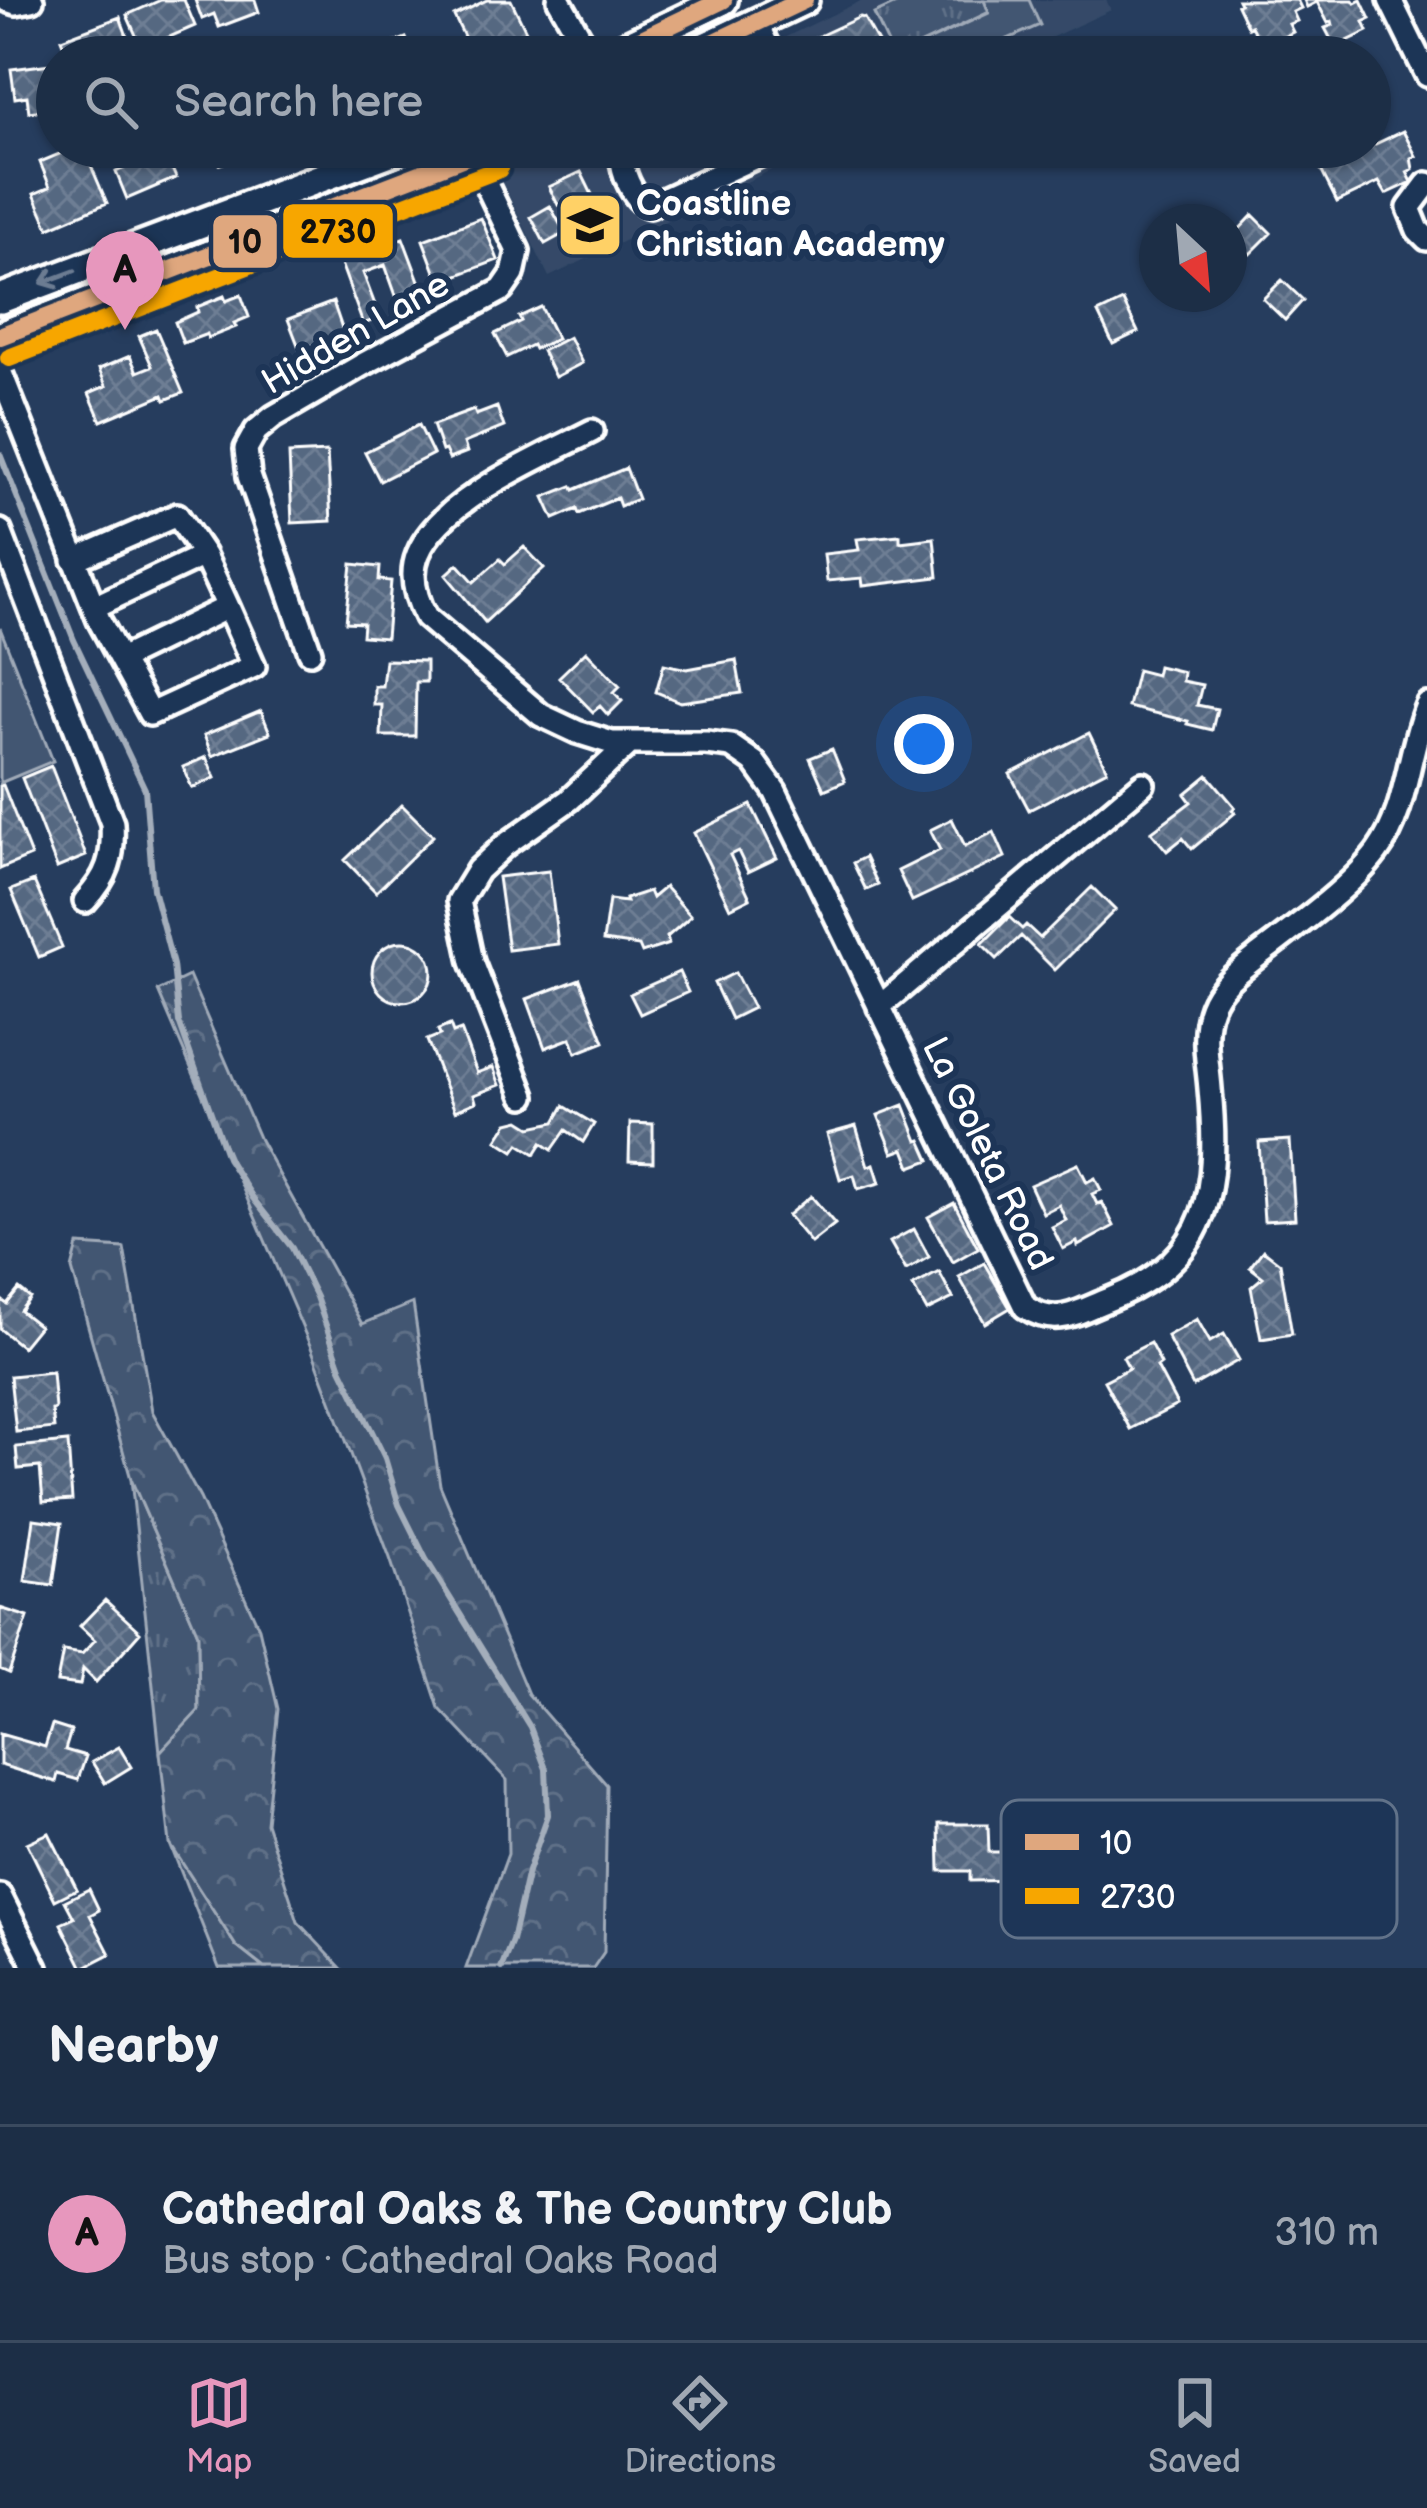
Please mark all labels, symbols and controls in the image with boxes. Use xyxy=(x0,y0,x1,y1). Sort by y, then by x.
search box xyxy=(36,36,1391,168)
icon: search xyxy=(78,69,144,135)
text: Search here xyxy=(174,75,423,130)
place label: Coastline Christian Academy xyxy=(636,183,945,267)
school or university icon: Coastline Christian Academy xyxy=(555,190,625,260)
line badge: 2730 xyxy=(281,202,395,260)
north arrow xyxy=(1139,204,1247,312)
line badge: 10 xyxy=(211,213,279,270)
text: 2730 xyxy=(300,213,376,253)
text: 10 xyxy=(228,223,262,263)
pin: A xyxy=(86,231,164,330)
street label: Hidden Lane xyxy=(255,263,457,405)
one-way arrow xyxy=(40,268,77,289)
your location xyxy=(894,714,954,774)
street label: La Goleta Road xyxy=(912,1031,1062,1277)
legend xyxy=(1001,1800,1397,1938)
text: 10 xyxy=(1100,1824,1132,1864)
text: 2730 xyxy=(1100,1878,1175,1918)
text: Nearby xyxy=(48,2016,219,2077)
text: Cathedral Oaks & The Country Club xyxy=(162,2183,893,2238)
text: A xyxy=(75,2210,99,2257)
text: 310 m xyxy=(1274,2210,1379,2257)
text: Bus stop · Cathedral Oaks Road xyxy=(162,2238,719,2285)
tab: Map xyxy=(186,2370,252,2482)
tab: Directions xyxy=(625,2370,776,2482)
tab: Saved xyxy=(1148,2370,1241,2482)

